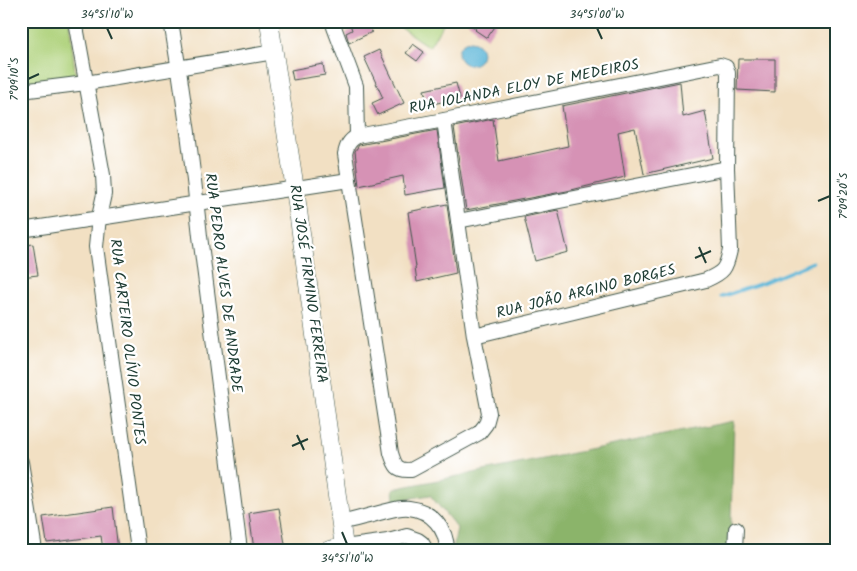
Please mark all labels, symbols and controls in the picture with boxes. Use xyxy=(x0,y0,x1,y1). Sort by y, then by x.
text: 34°51'10"W xyxy=(81,5,133,24)
text: 34°51'00"W xyxy=(570,5,624,24)
street label: RUA IOLANDA ELOY DE MEDEIROS xyxy=(407,53,641,121)
text: 7°09'10"S xyxy=(5,57,24,101)
street label: RUA PEDRO ALVES DE ANDRADE xyxy=(198,172,249,395)
text: 7°09'20"S xyxy=(834,172,853,219)
street label: RUA JOSÉ FIRMINO FERREIRA xyxy=(282,183,334,385)
street label: RUA CARTEIRO OLÍVIO PONTES xyxy=(102,238,152,446)
street label: RUA JOÃO ARGINO BORGES xyxy=(494,258,678,326)
text: 34°51'10"W xyxy=(321,549,373,568)

